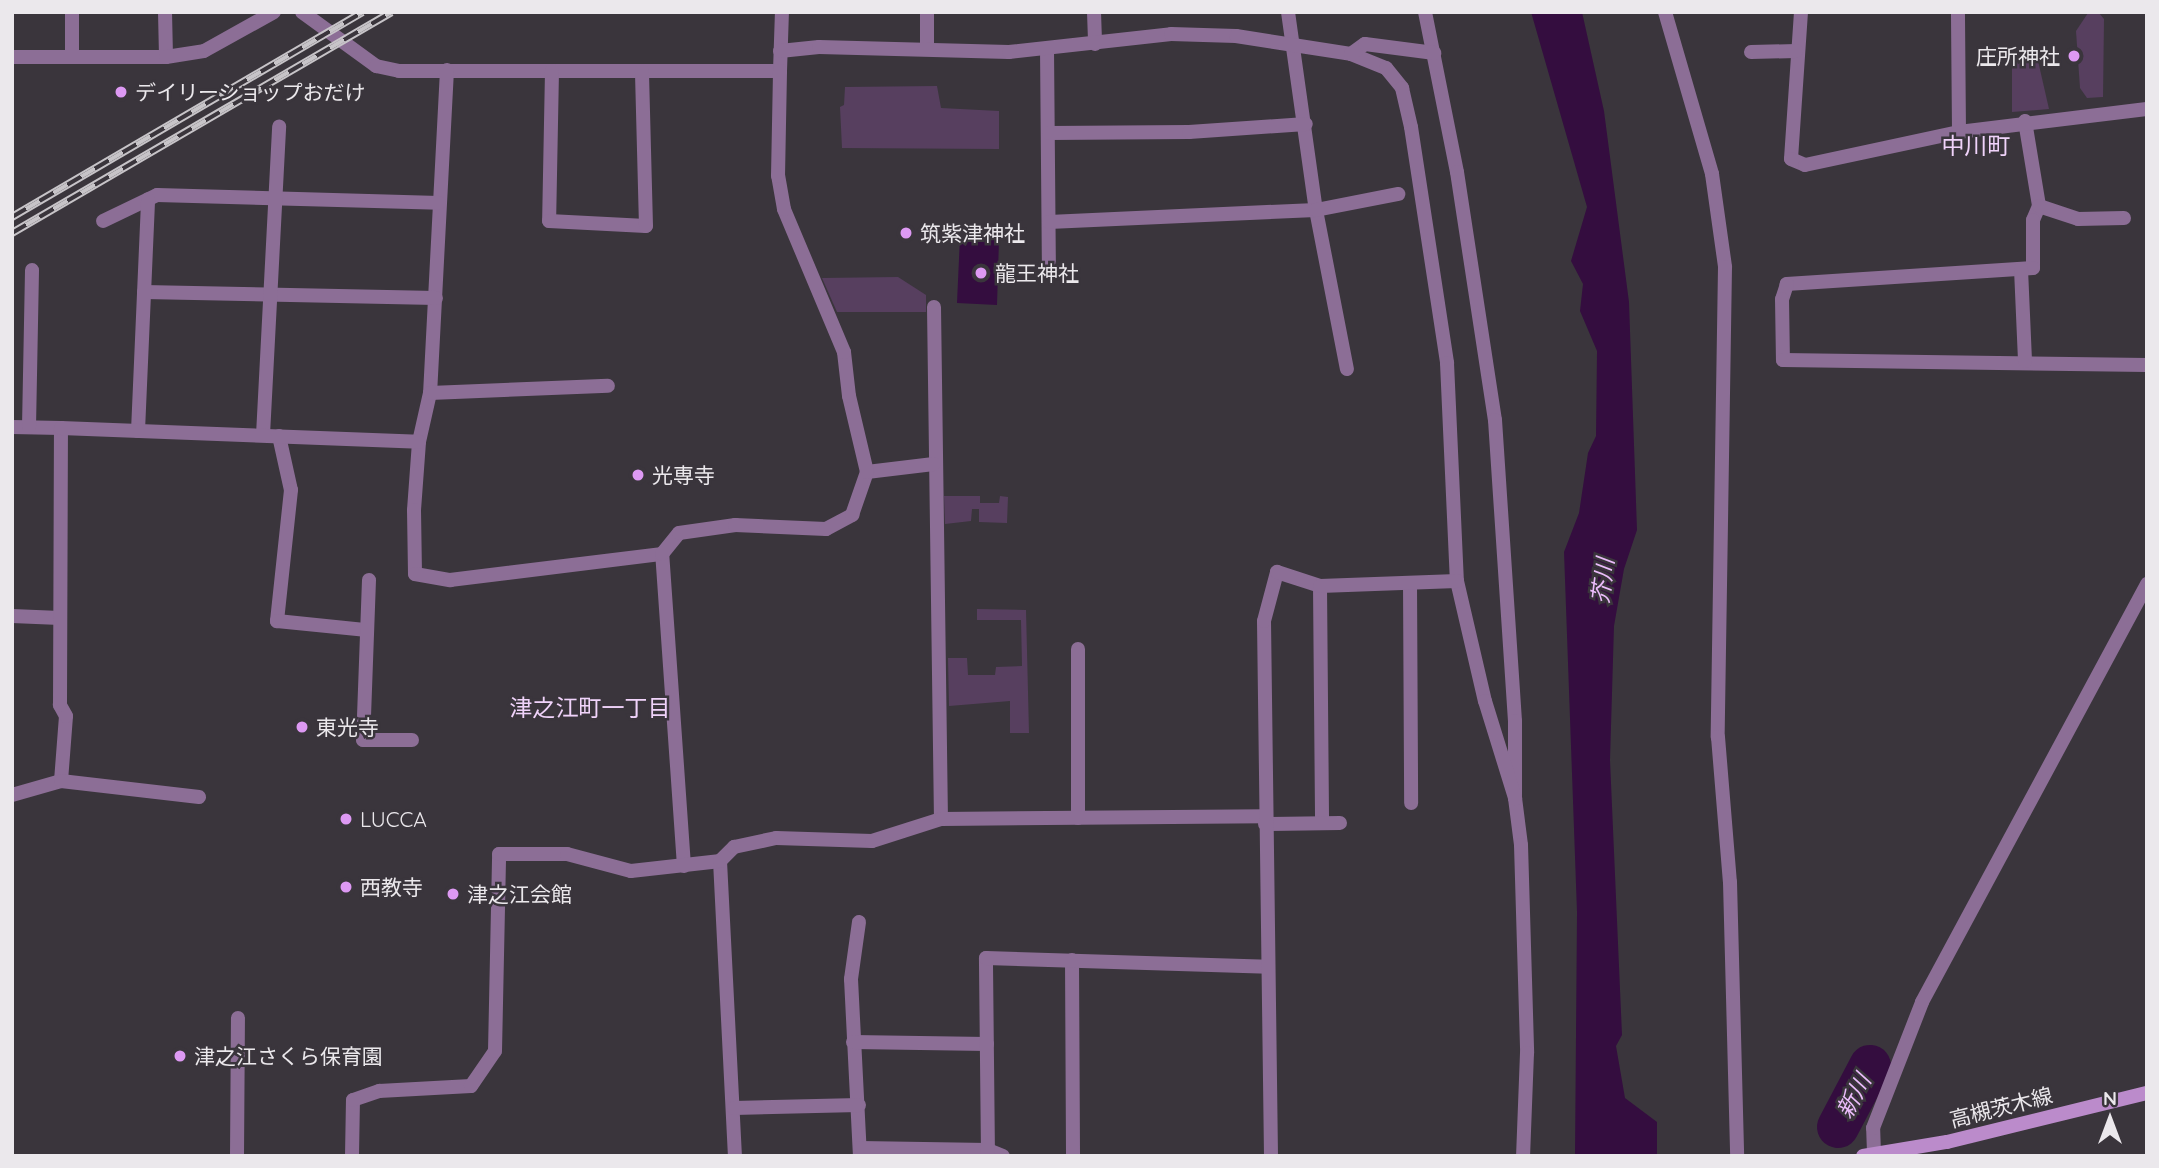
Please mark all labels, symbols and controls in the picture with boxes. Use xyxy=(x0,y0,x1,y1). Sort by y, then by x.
place label: 庄所神社 xyxy=(1976,43,2060,69)
marker: 庄所神社 xyxy=(2066,48,2082,64)
place label: デイリーショップおだけ xyxy=(135,79,366,105)
marker: デイリーショップおだけ xyxy=(113,84,129,100)
district label: 中川町 xyxy=(1942,132,2010,160)
place label: 筑紫津神社 xyxy=(920,220,1025,246)
marker: 筑紫津神社 xyxy=(898,225,914,241)
place label: 龍王神社 xyxy=(995,260,1079,286)
marker: 龍王神社 xyxy=(973,265,989,281)
place label: 光専寺 xyxy=(652,462,715,488)
marker: 光専寺 xyxy=(630,467,646,483)
water label: 芥川 xyxy=(1586,556,1620,606)
district label: 津之江町一丁目 xyxy=(510,694,670,722)
place label: 東光寺 xyxy=(316,714,379,740)
marker: 東光寺 xyxy=(294,719,310,735)
place label: LUCCA xyxy=(360,806,427,832)
marker: LUCCA xyxy=(338,811,354,827)
place label: 西教寺 xyxy=(360,874,423,900)
marker: 西教寺 xyxy=(338,879,354,895)
place label: 津之江会館 xyxy=(467,881,572,907)
marker: 津之江会館 xyxy=(445,886,461,902)
place label: 津之江さくら保育園 xyxy=(194,1043,383,1069)
marker: 津之江さくら保育園 xyxy=(172,1048,188,1064)
water label: 新川 xyxy=(1831,1069,1877,1123)
street label: 高槻茨木線 xyxy=(1947,1082,2055,1132)
north arrow xyxy=(2075,1084,2145,1154)
text: N xyxy=(2103,1086,2117,1110)

